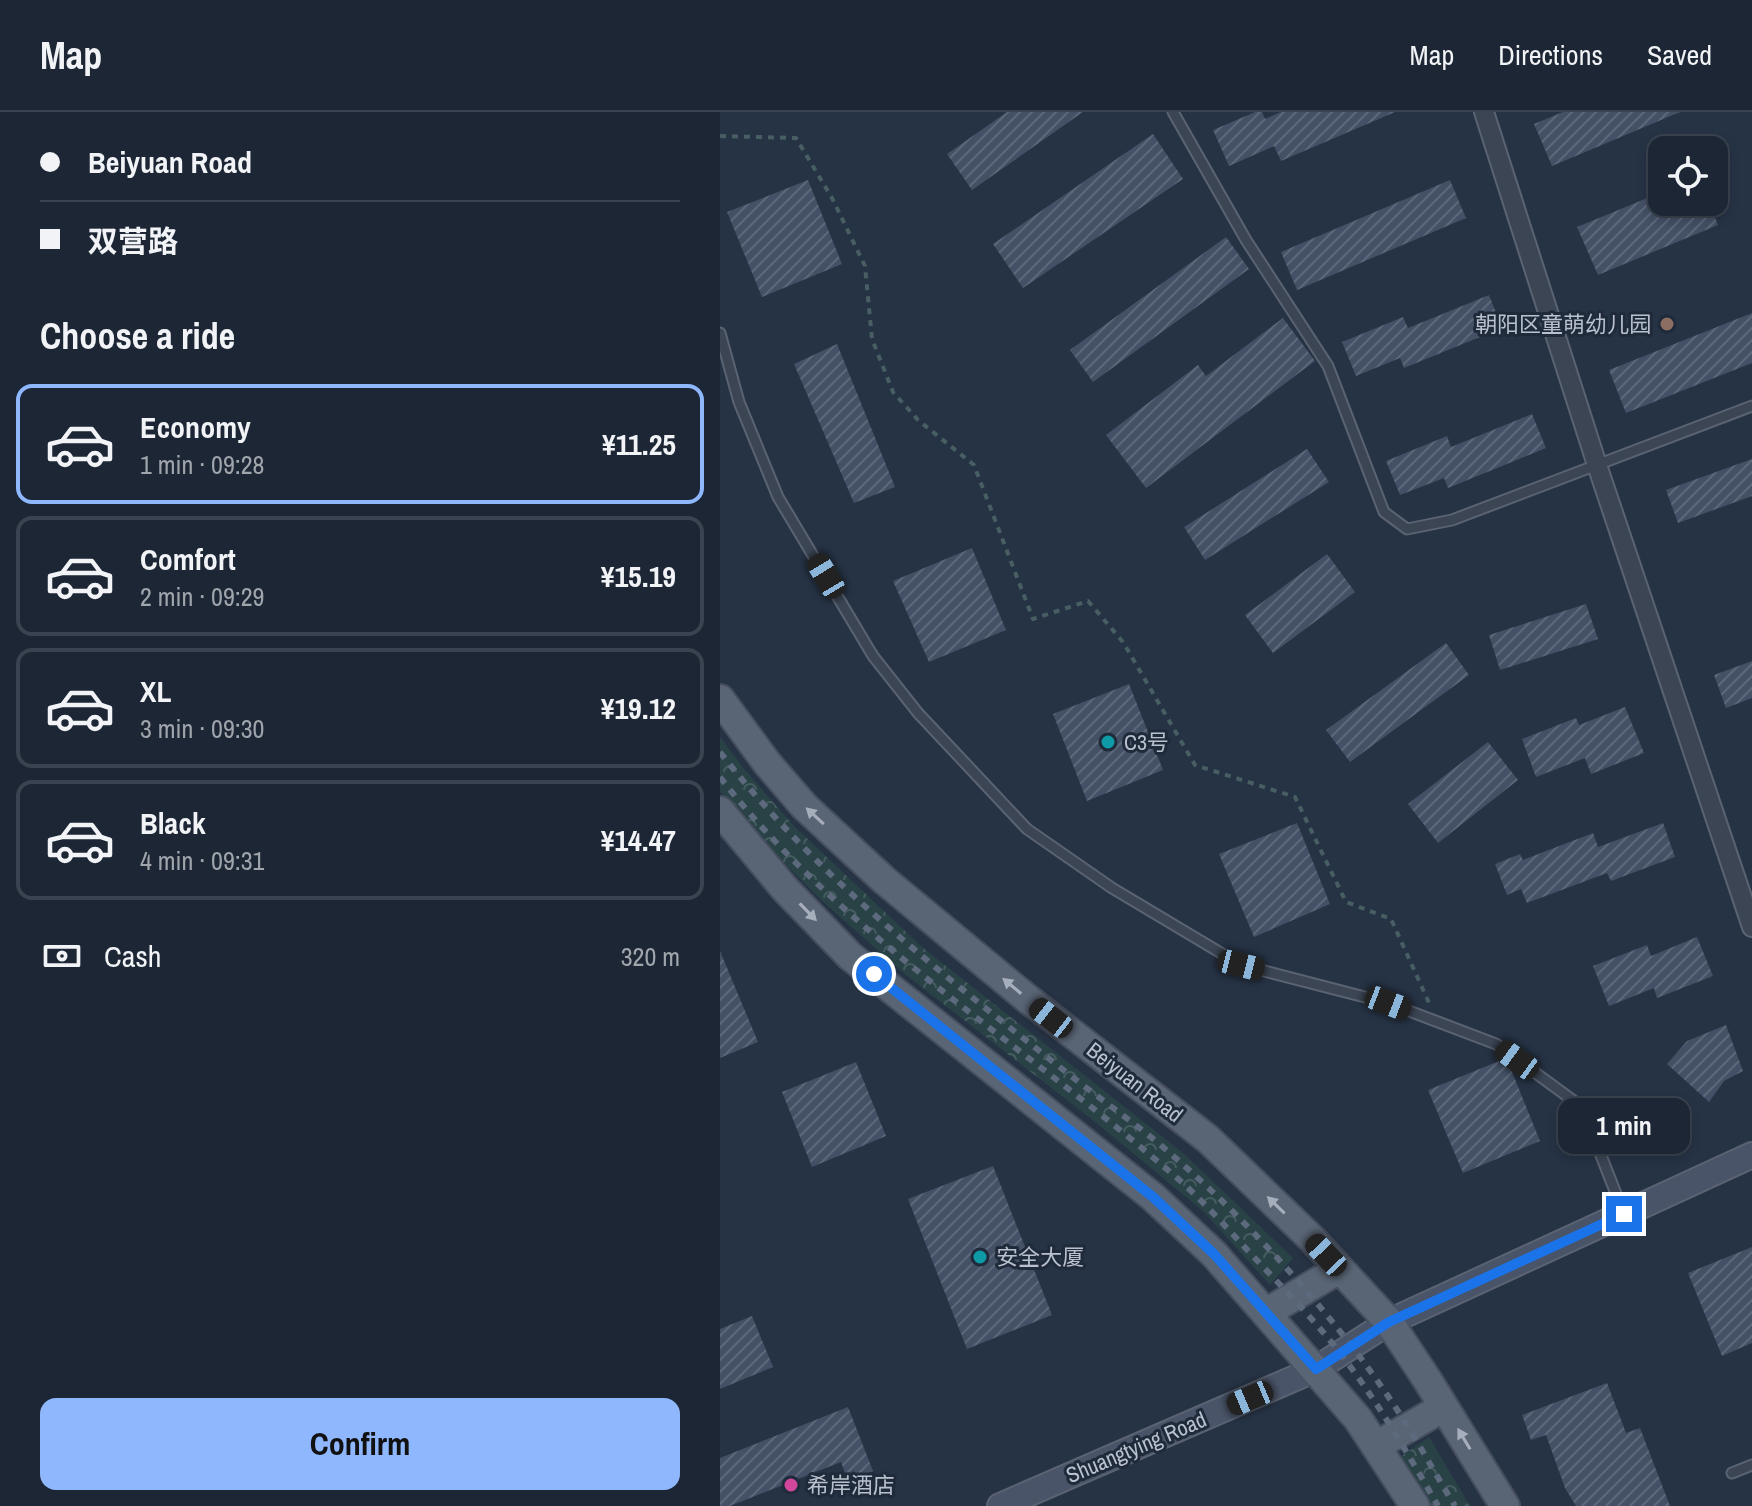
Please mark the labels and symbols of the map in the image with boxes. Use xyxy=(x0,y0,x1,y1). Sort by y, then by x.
place label: 朝阳区童萌幼儿园 xyxy=(1475,309,1651,339)
marker: 朝阳区童萌幼儿园 xyxy=(1658,315,1676,333)
car xyxy=(803,549,849,603)
place label: C3号 xyxy=(1124,727,1169,757)
marker: C3号 xyxy=(1099,733,1117,751)
one-way arrow xyxy=(806,808,825,826)
one-way arrow xyxy=(798,902,816,921)
car xyxy=(1215,948,1267,982)
route start xyxy=(856,956,892,992)
one-way arrow xyxy=(1002,978,1022,995)
car xyxy=(1361,983,1415,1023)
car xyxy=(1025,994,1077,1042)
street label: Beiyuan Road xyxy=(1081,1035,1189,1129)
car xyxy=(1491,1036,1543,1084)
callout: 1 min xyxy=(1558,1098,1690,1154)
one-way arrow xyxy=(1267,1196,1286,1214)
route end xyxy=(1606,1196,1642,1232)
car xyxy=(1301,1229,1351,1281)
place label: 安全大厦 xyxy=(996,1242,1084,1272)
marker: 安全大厦 xyxy=(971,1248,989,1266)
car xyxy=(1223,1378,1277,1418)
street label: Shuangtying Road xyxy=(1061,1404,1211,1490)
one-way arrow xyxy=(1457,1428,1472,1451)
place label: 希岸酒店 xyxy=(807,1470,895,1500)
marker: 希岸酒店 xyxy=(782,1476,800,1494)

